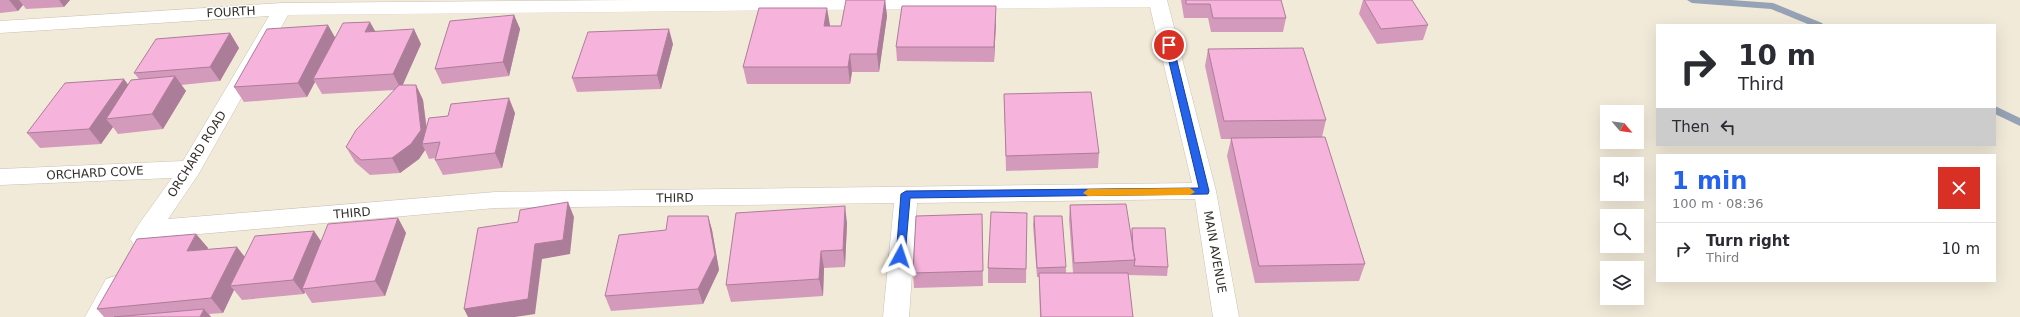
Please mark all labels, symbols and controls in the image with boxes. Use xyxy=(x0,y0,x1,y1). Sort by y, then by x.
street label: FOURTH xyxy=(206,4,256,20)
pin xyxy=(1152,28,1186,62)
icon: arrive xyxy=(1158,34,1180,56)
text: 10 m xyxy=(1738,39,1816,72)
icon: right xyxy=(1672,40,1724,92)
text: Third xyxy=(1738,73,1784,94)
north arrow xyxy=(1600,105,1644,149)
map controls xyxy=(1600,105,1644,305)
street label: ORCHARD ROAD xyxy=(165,108,229,200)
icon: left xyxy=(1717,116,1739,138)
text: Then xyxy=(1672,118,1709,136)
button: sound xyxy=(1600,157,1644,201)
street label: ORCHARD COVE xyxy=(46,163,144,183)
text: 1 min xyxy=(1672,167,1747,195)
button: close xyxy=(1938,167,1980,209)
street label: THIRD xyxy=(655,191,694,205)
text: 100 m · 08:36 xyxy=(1672,196,1763,211)
street label: THIRD xyxy=(332,204,371,222)
button: search xyxy=(1600,209,1644,253)
street label: MAIN AVENUE xyxy=(1201,210,1229,294)
text: Turn right xyxy=(1706,232,1790,250)
position arrow xyxy=(879,235,921,277)
icon: right xyxy=(1672,238,1694,260)
text: 10 m xyxy=(1942,240,1980,258)
text: Third xyxy=(1706,250,1739,265)
button: layers xyxy=(1600,261,1644,305)

